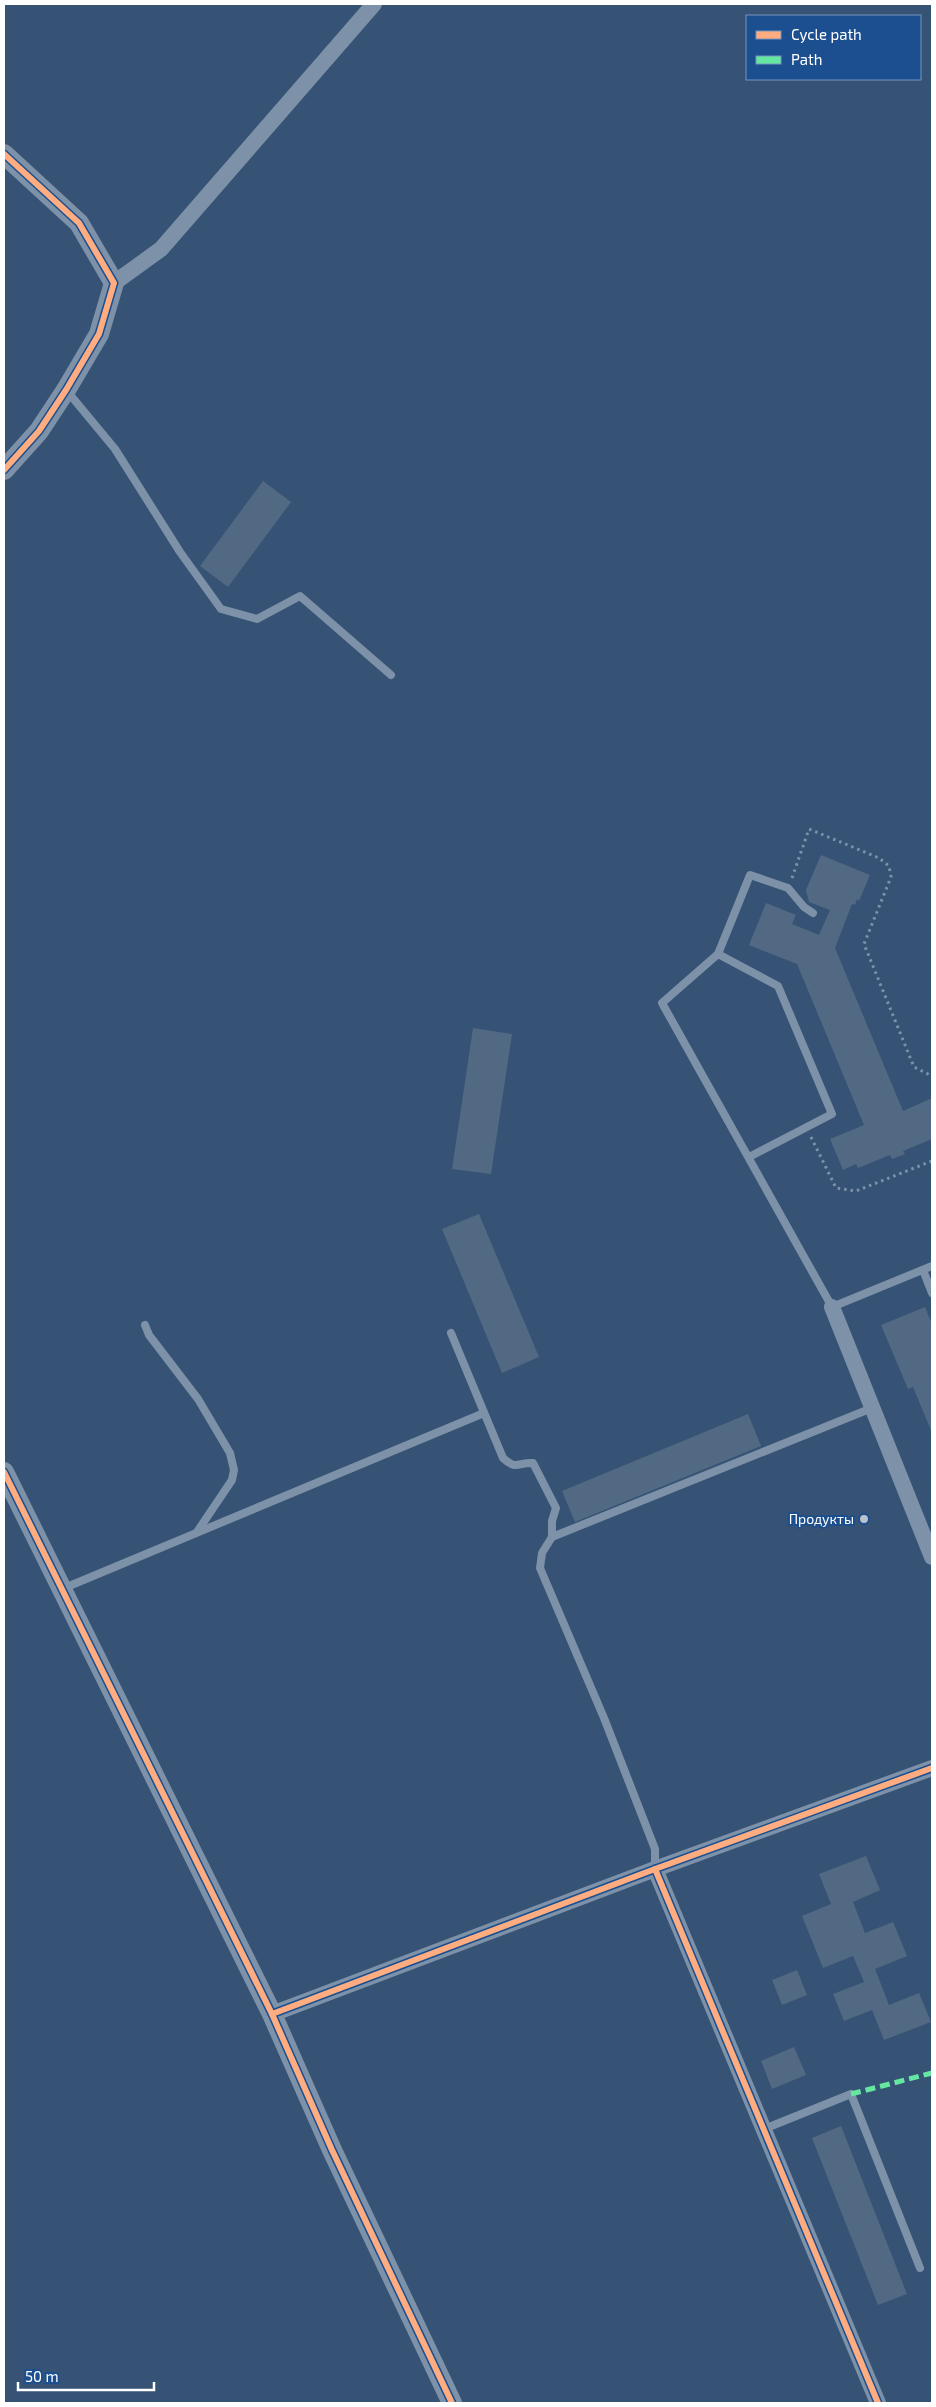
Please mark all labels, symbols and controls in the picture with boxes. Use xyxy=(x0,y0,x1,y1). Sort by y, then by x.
legend xyxy=(746,15,921,80)
text: Cycle path xyxy=(791,25,862,43)
text: Path xyxy=(791,50,822,68)
place label: Продукты xyxy=(789,1510,854,1527)
marker: Продукты xyxy=(858,1513,870,1525)
scale bar xyxy=(18,2360,154,2392)
text: 50 m xyxy=(25,2367,59,2385)

